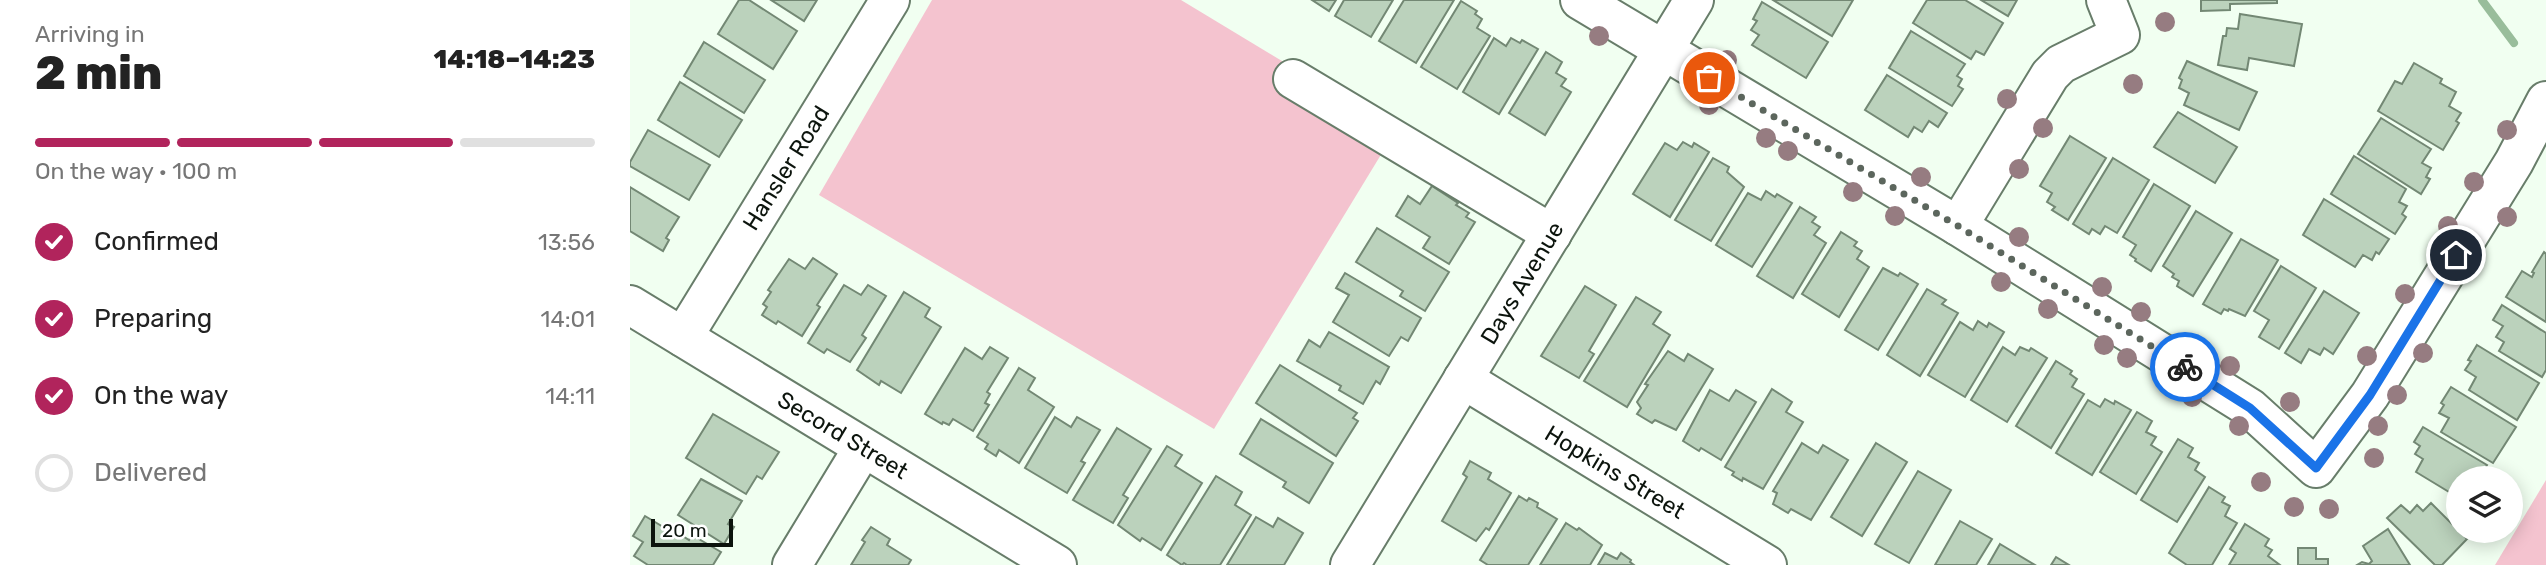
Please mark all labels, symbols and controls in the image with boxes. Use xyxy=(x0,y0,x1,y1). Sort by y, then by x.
text: Arriving in xyxy=(35,20,145,48)
text: 14:18–14:23 xyxy=(434,44,595,75)
text: 2 min xyxy=(35,46,162,101)
pin xyxy=(1679,48,1739,108)
icon: bag xyxy=(1690,59,1728,97)
street label: Hansler Road xyxy=(737,101,835,235)
text: On the way · 100 m xyxy=(35,157,237,185)
street label: Days Avenue xyxy=(1474,217,1570,349)
icon: check xyxy=(35,223,73,261)
pin xyxy=(2426,225,2486,285)
text: Confirmed xyxy=(94,226,219,257)
text: 13:56 xyxy=(538,228,595,256)
icon: home xyxy=(2437,236,2475,274)
icon: check xyxy=(35,300,73,338)
text: Preparing xyxy=(94,303,212,334)
text: 14:01 xyxy=(541,305,595,333)
courier xyxy=(2150,332,2220,402)
icon: bike xyxy=(2166,348,2204,386)
icon: check xyxy=(35,377,73,415)
text: On the way xyxy=(94,380,228,411)
text: 14:11 xyxy=(545,382,595,410)
street label: Secord Street xyxy=(773,385,913,485)
street label: Hopkins Street xyxy=(1540,419,1690,525)
text: Delivered xyxy=(94,457,207,488)
map controls xyxy=(2446,466,2523,543)
button: layers xyxy=(2446,466,2523,543)
scale bar xyxy=(651,516,733,548)
text: 20 m xyxy=(662,519,707,542)

